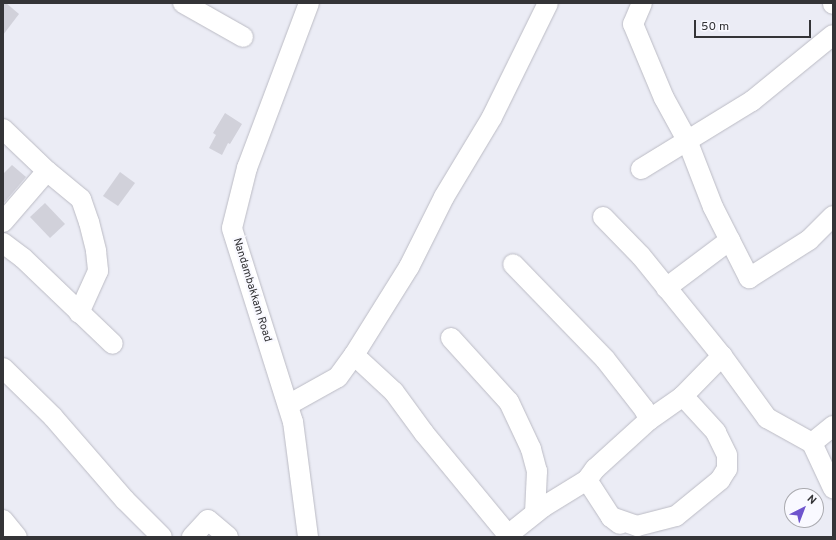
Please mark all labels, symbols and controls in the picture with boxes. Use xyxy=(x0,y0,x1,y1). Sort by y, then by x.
scale bar xyxy=(696,12,813,38)
text: 50 m xyxy=(701,19,729,35)
street label: Nandambakkam Road xyxy=(230,236,274,344)
north arrow xyxy=(784,488,824,528)
text: N xyxy=(804,492,819,508)

